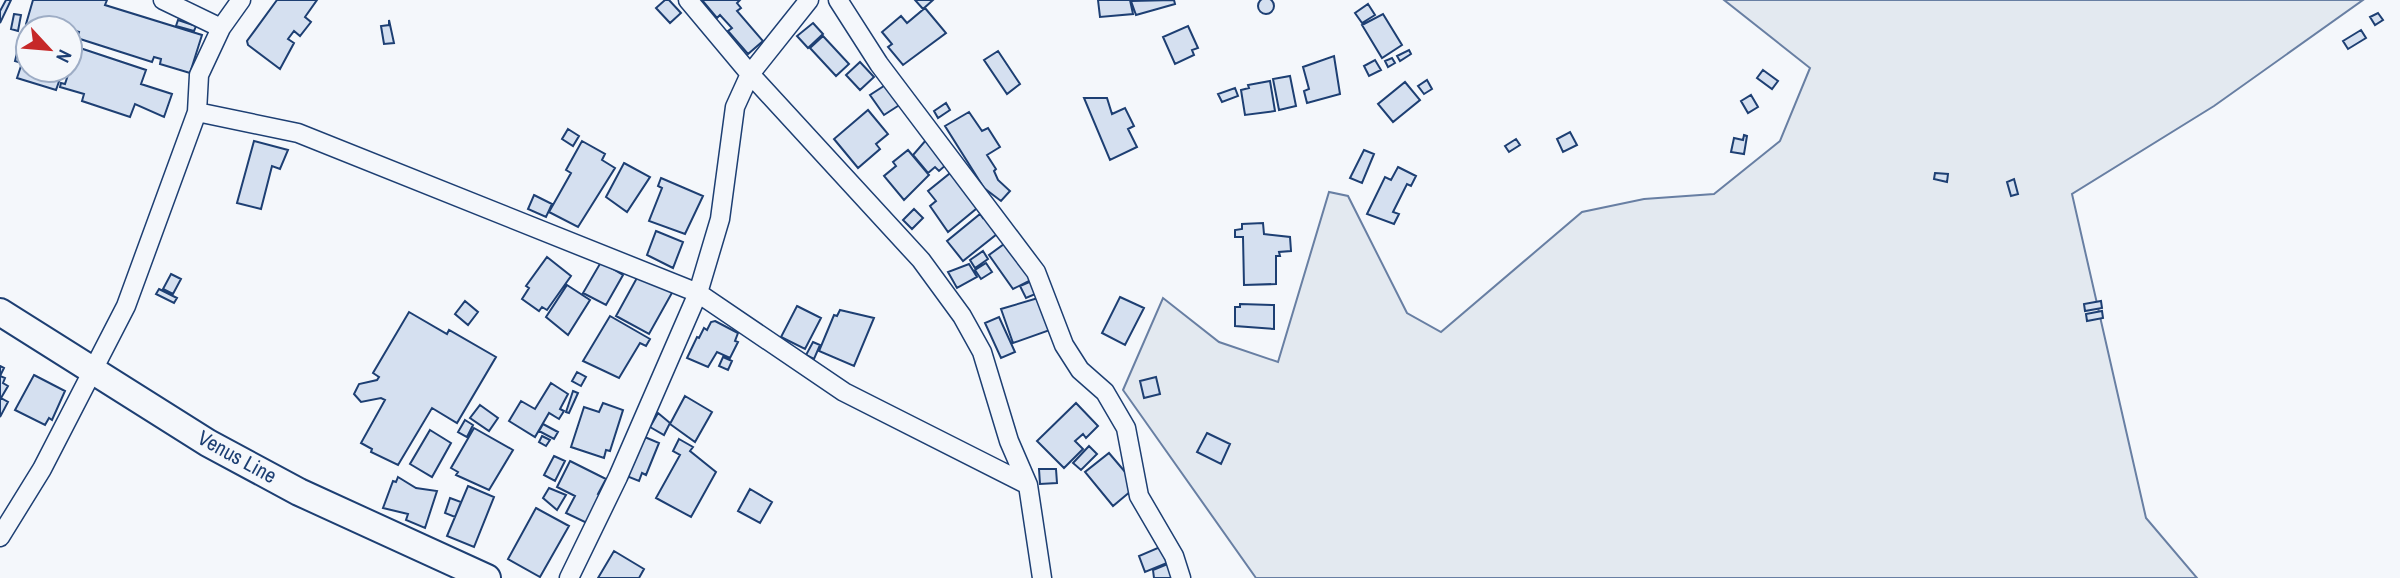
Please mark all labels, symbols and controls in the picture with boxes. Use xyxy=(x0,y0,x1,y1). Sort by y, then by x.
north arrow xyxy=(14,14,84,84)
text: N xyxy=(50,46,78,67)
street label: Venus Line xyxy=(193,423,282,490)

